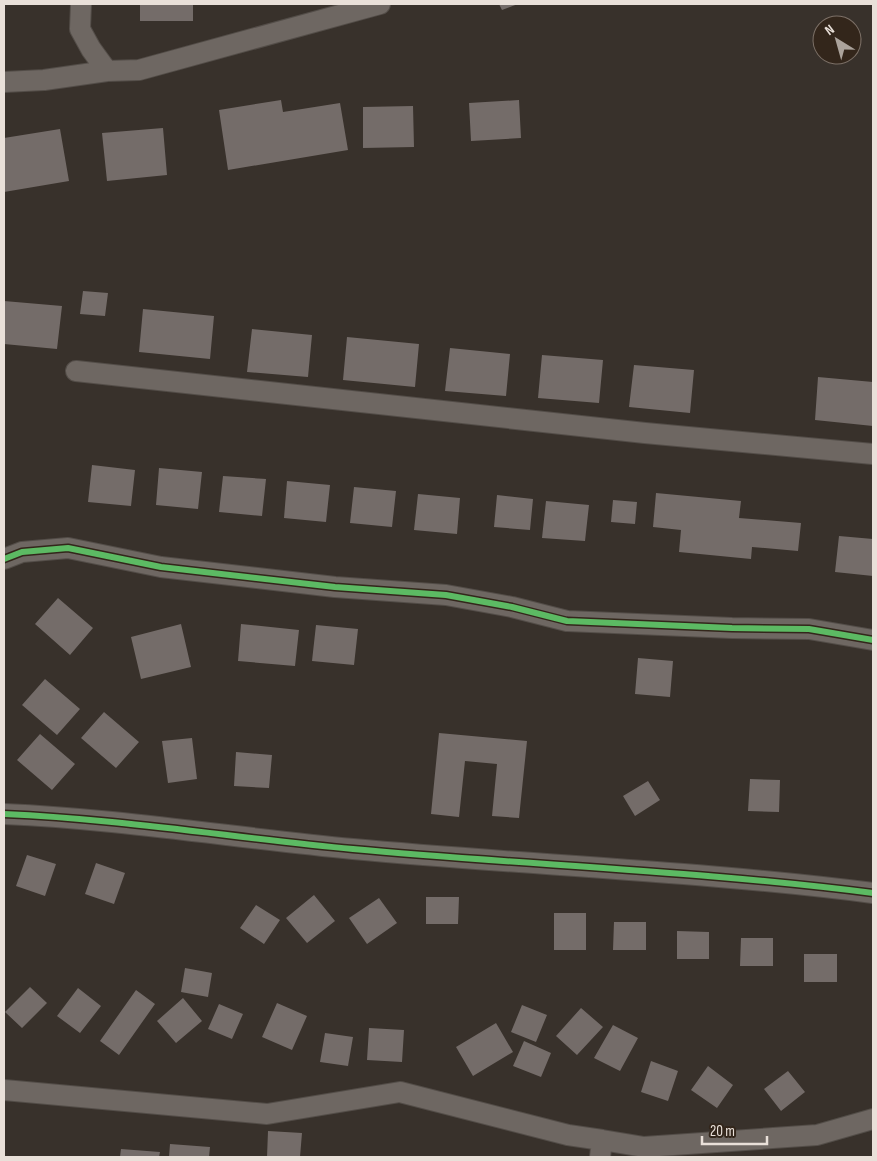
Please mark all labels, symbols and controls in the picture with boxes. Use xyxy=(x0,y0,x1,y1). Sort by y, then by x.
north arrow xyxy=(812,15,862,65)
text: N xyxy=(821,21,838,39)
scale bar xyxy=(702,1114,767,1146)
text: 20 m xyxy=(710,1122,735,1141)

